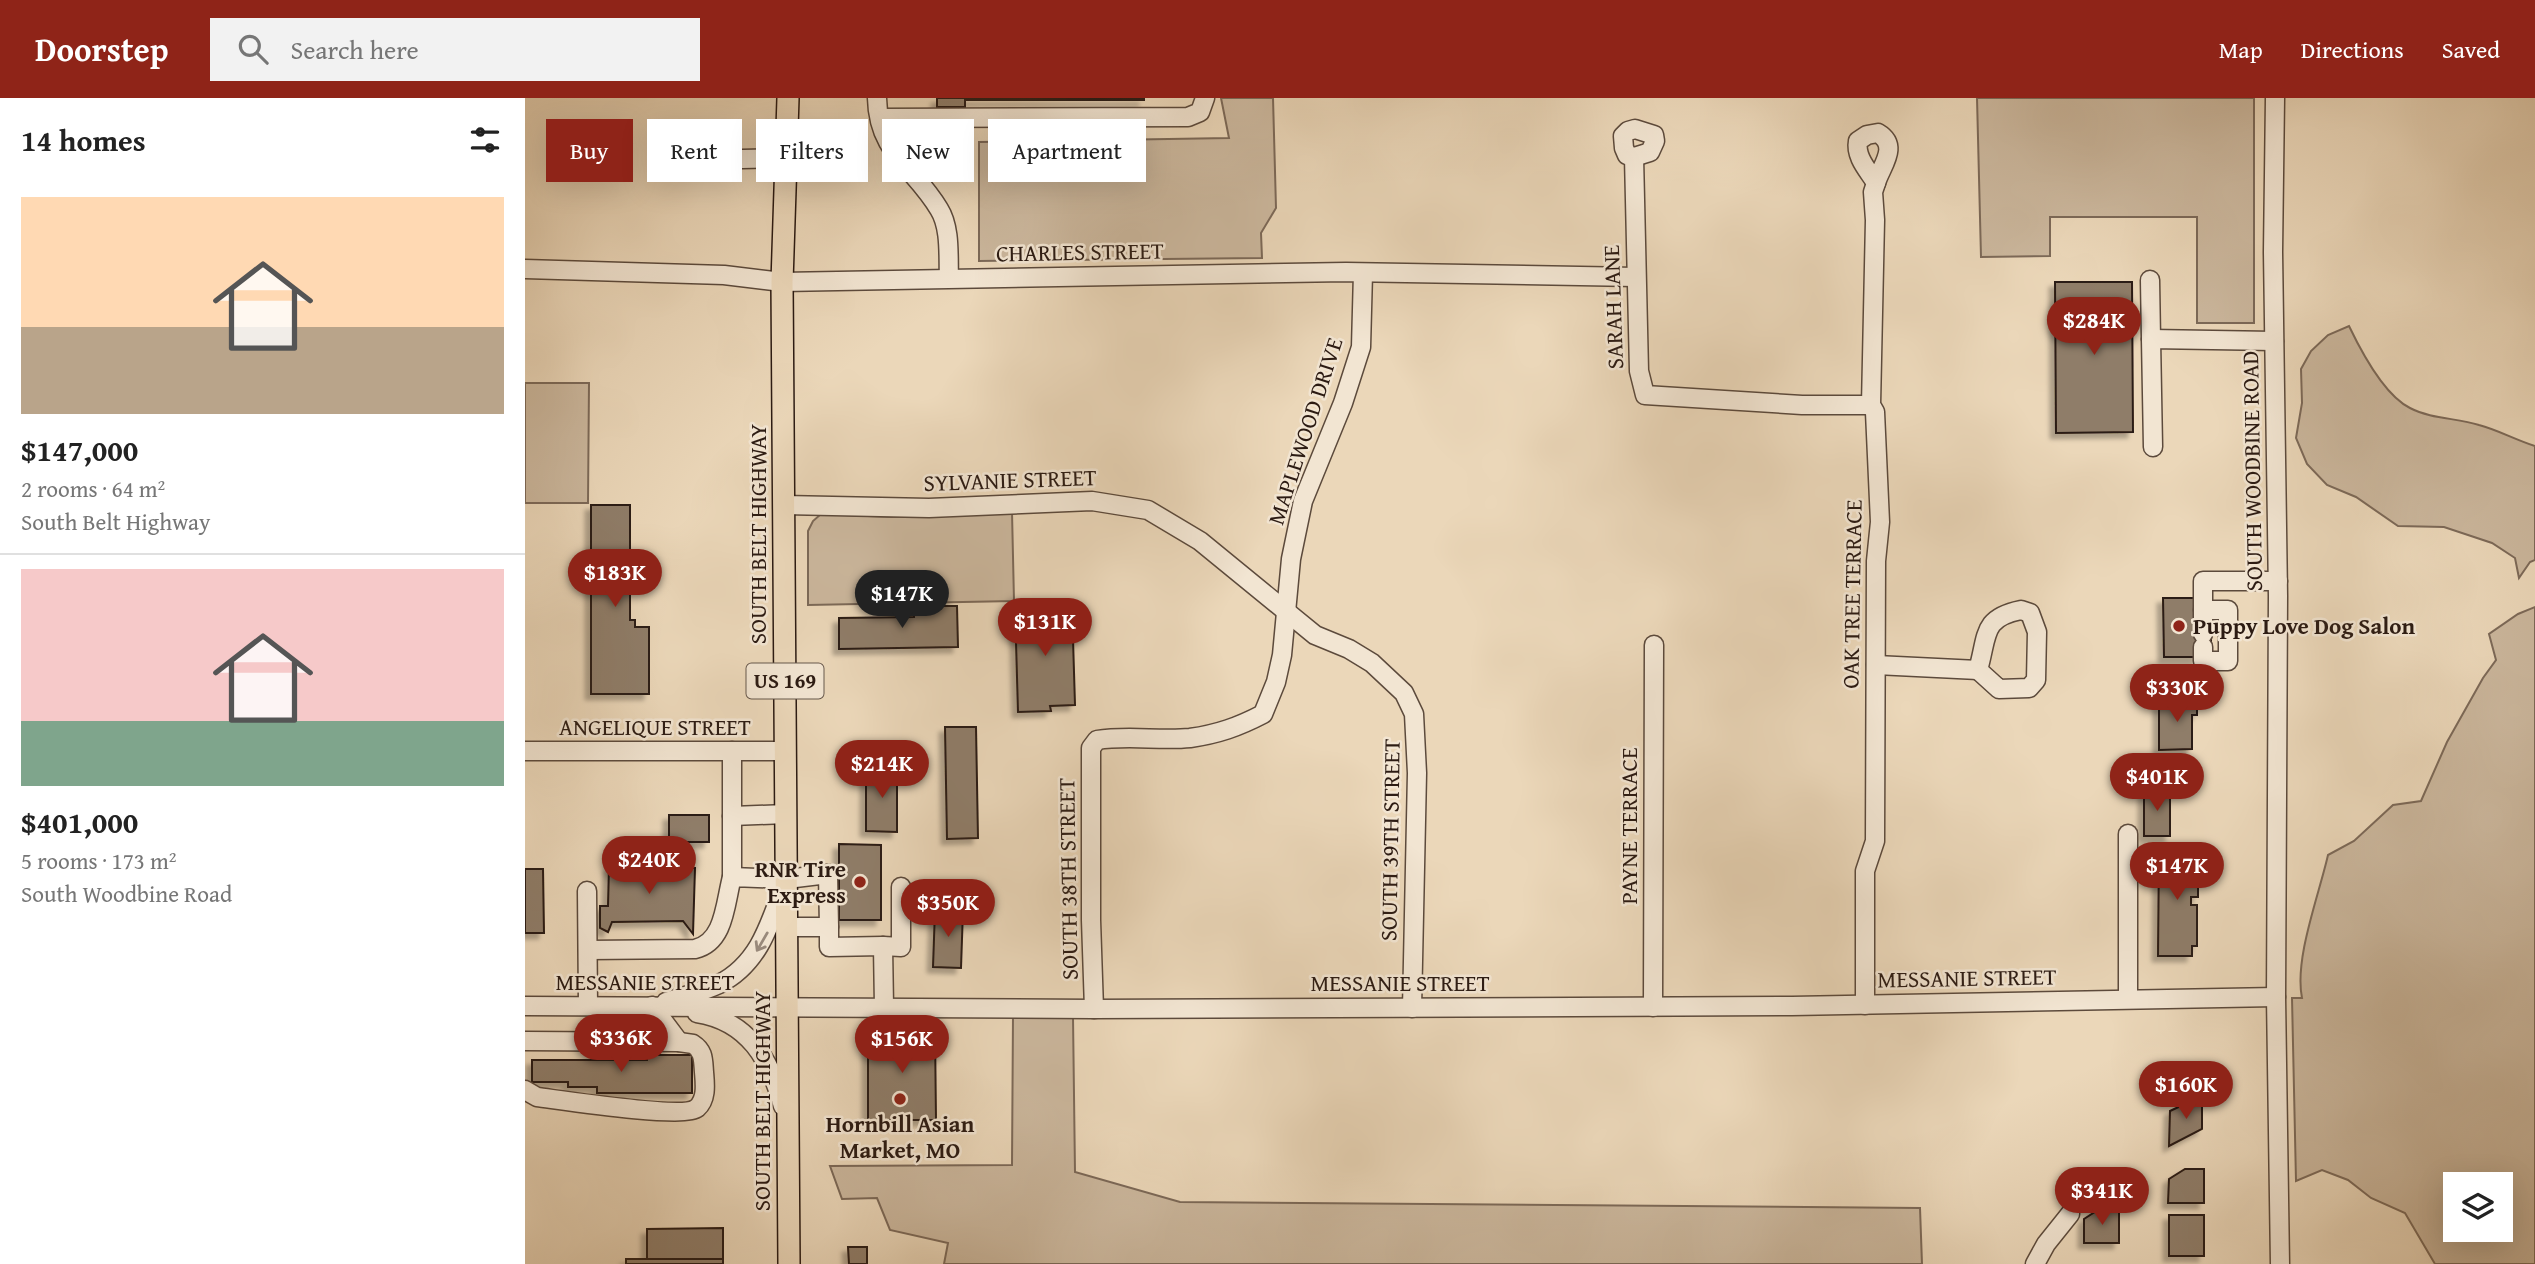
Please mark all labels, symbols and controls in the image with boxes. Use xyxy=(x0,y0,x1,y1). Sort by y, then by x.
search box xyxy=(210,18,700,81)
text: Doorstep xyxy=(35,25,168,73)
icon: search xyxy=(234,30,272,68)
text: Search here xyxy=(290,30,419,69)
text: Map xyxy=(2219,32,2263,67)
text: Directions xyxy=(2301,32,2404,67)
text: Saved xyxy=(2442,32,2500,67)
text: 14 homes xyxy=(21,118,146,162)
chip: Buy xyxy=(546,119,633,182)
chip: Rent xyxy=(647,119,742,182)
chip: Filters xyxy=(756,119,868,182)
chip: New xyxy=(882,119,974,182)
chip: Apartment xyxy=(988,119,1146,182)
icon: filters xyxy=(466,121,504,159)
street label: CHARLES STREET xyxy=(996,234,1164,269)
icon: home xyxy=(200,243,326,369)
street label: SARAH LANE xyxy=(1594,244,1631,370)
pin: $284K xyxy=(2045,298,2143,357)
text: $284K xyxy=(2063,303,2125,336)
street label: MAPLEWOOD DRIVE xyxy=(1259,333,1350,529)
street label: SOUTH WOODBINE ROAD xyxy=(2233,350,2270,592)
street label: SOUTH BELT HIGHWAY xyxy=(741,424,774,644)
text: $147,000 xyxy=(21,428,138,472)
street label: SYLVANIE STREET xyxy=(923,460,1097,499)
text: 2 rooms · 64 m² xyxy=(21,472,165,505)
street label: OAK TREE TERRACE xyxy=(1833,499,1870,689)
text: South Belt Highway xyxy=(21,505,210,538)
pin: $183K xyxy=(566,550,664,609)
text: $183K xyxy=(584,555,646,588)
pin: $147K xyxy=(853,570,951,630)
text: $147K xyxy=(871,576,933,609)
pin: $131K xyxy=(996,598,1094,658)
text: $131K xyxy=(1014,604,1076,637)
place label: Puppy Love Dog Salon xyxy=(2193,609,2416,642)
icon: home xyxy=(200,615,326,741)
marker: Puppy Love Dog Salon xyxy=(2171,618,2187,634)
road number: US 169 xyxy=(747,664,823,698)
pin: $330K xyxy=(2128,664,2226,724)
text: $330K xyxy=(2146,670,2208,703)
street label: ANGELIQUE STREET xyxy=(559,710,751,743)
street label: SOUTH 39TH STREET xyxy=(1371,738,1408,941)
pin: $214K xyxy=(833,740,931,800)
text: $214K xyxy=(851,746,913,779)
street label: PAYNE TERRACE xyxy=(1612,747,1645,905)
pin: $401K xyxy=(2108,754,2206,813)
text: $401K xyxy=(2126,759,2188,792)
street label: SOUTH 38TH STREET xyxy=(1049,777,1086,981)
text: $401,000 xyxy=(21,800,138,844)
pin: $240K xyxy=(600,836,698,896)
text: $240K xyxy=(618,842,680,875)
pin: $147K xyxy=(2128,842,2226,902)
text: 5 rooms · 173 m² xyxy=(21,844,176,877)
text: $147K xyxy=(2146,848,2208,881)
place label: RNR Tire Express xyxy=(755,852,846,911)
marker: RNR Tire Express xyxy=(852,874,868,890)
text: South Woodbine Road xyxy=(21,877,232,910)
pin: $350K xyxy=(899,880,997,939)
text: $350K xyxy=(917,885,979,918)
one-way arrow xyxy=(755,931,769,951)
street label: MESSANIE STREET xyxy=(1877,959,2057,996)
street label: MESSANIE STREET xyxy=(555,965,735,998)
street label: MESSANIE STREET xyxy=(1310,966,1490,999)
street label: SOUTH BELT HIGHWAY xyxy=(745,991,778,1211)
pin: $336K xyxy=(572,1014,670,1074)
pin: $156K xyxy=(853,1016,951,1075)
text: $336K xyxy=(590,1020,652,1053)
text: $156K xyxy=(871,1021,933,1054)
pin: $160K xyxy=(2137,1062,2235,1121)
text: $160K xyxy=(2155,1067,2217,1100)
marker: Hornbill Asian Market, MO xyxy=(892,1091,908,1107)
place label: Hornbill Asian Market, MO xyxy=(826,1107,975,1166)
pin: $341K xyxy=(2053,1168,2151,1227)
map controls xyxy=(2443,1172,2513,1242)
button: layers xyxy=(2443,1172,2513,1242)
text: $341K xyxy=(2071,1173,2133,1206)

